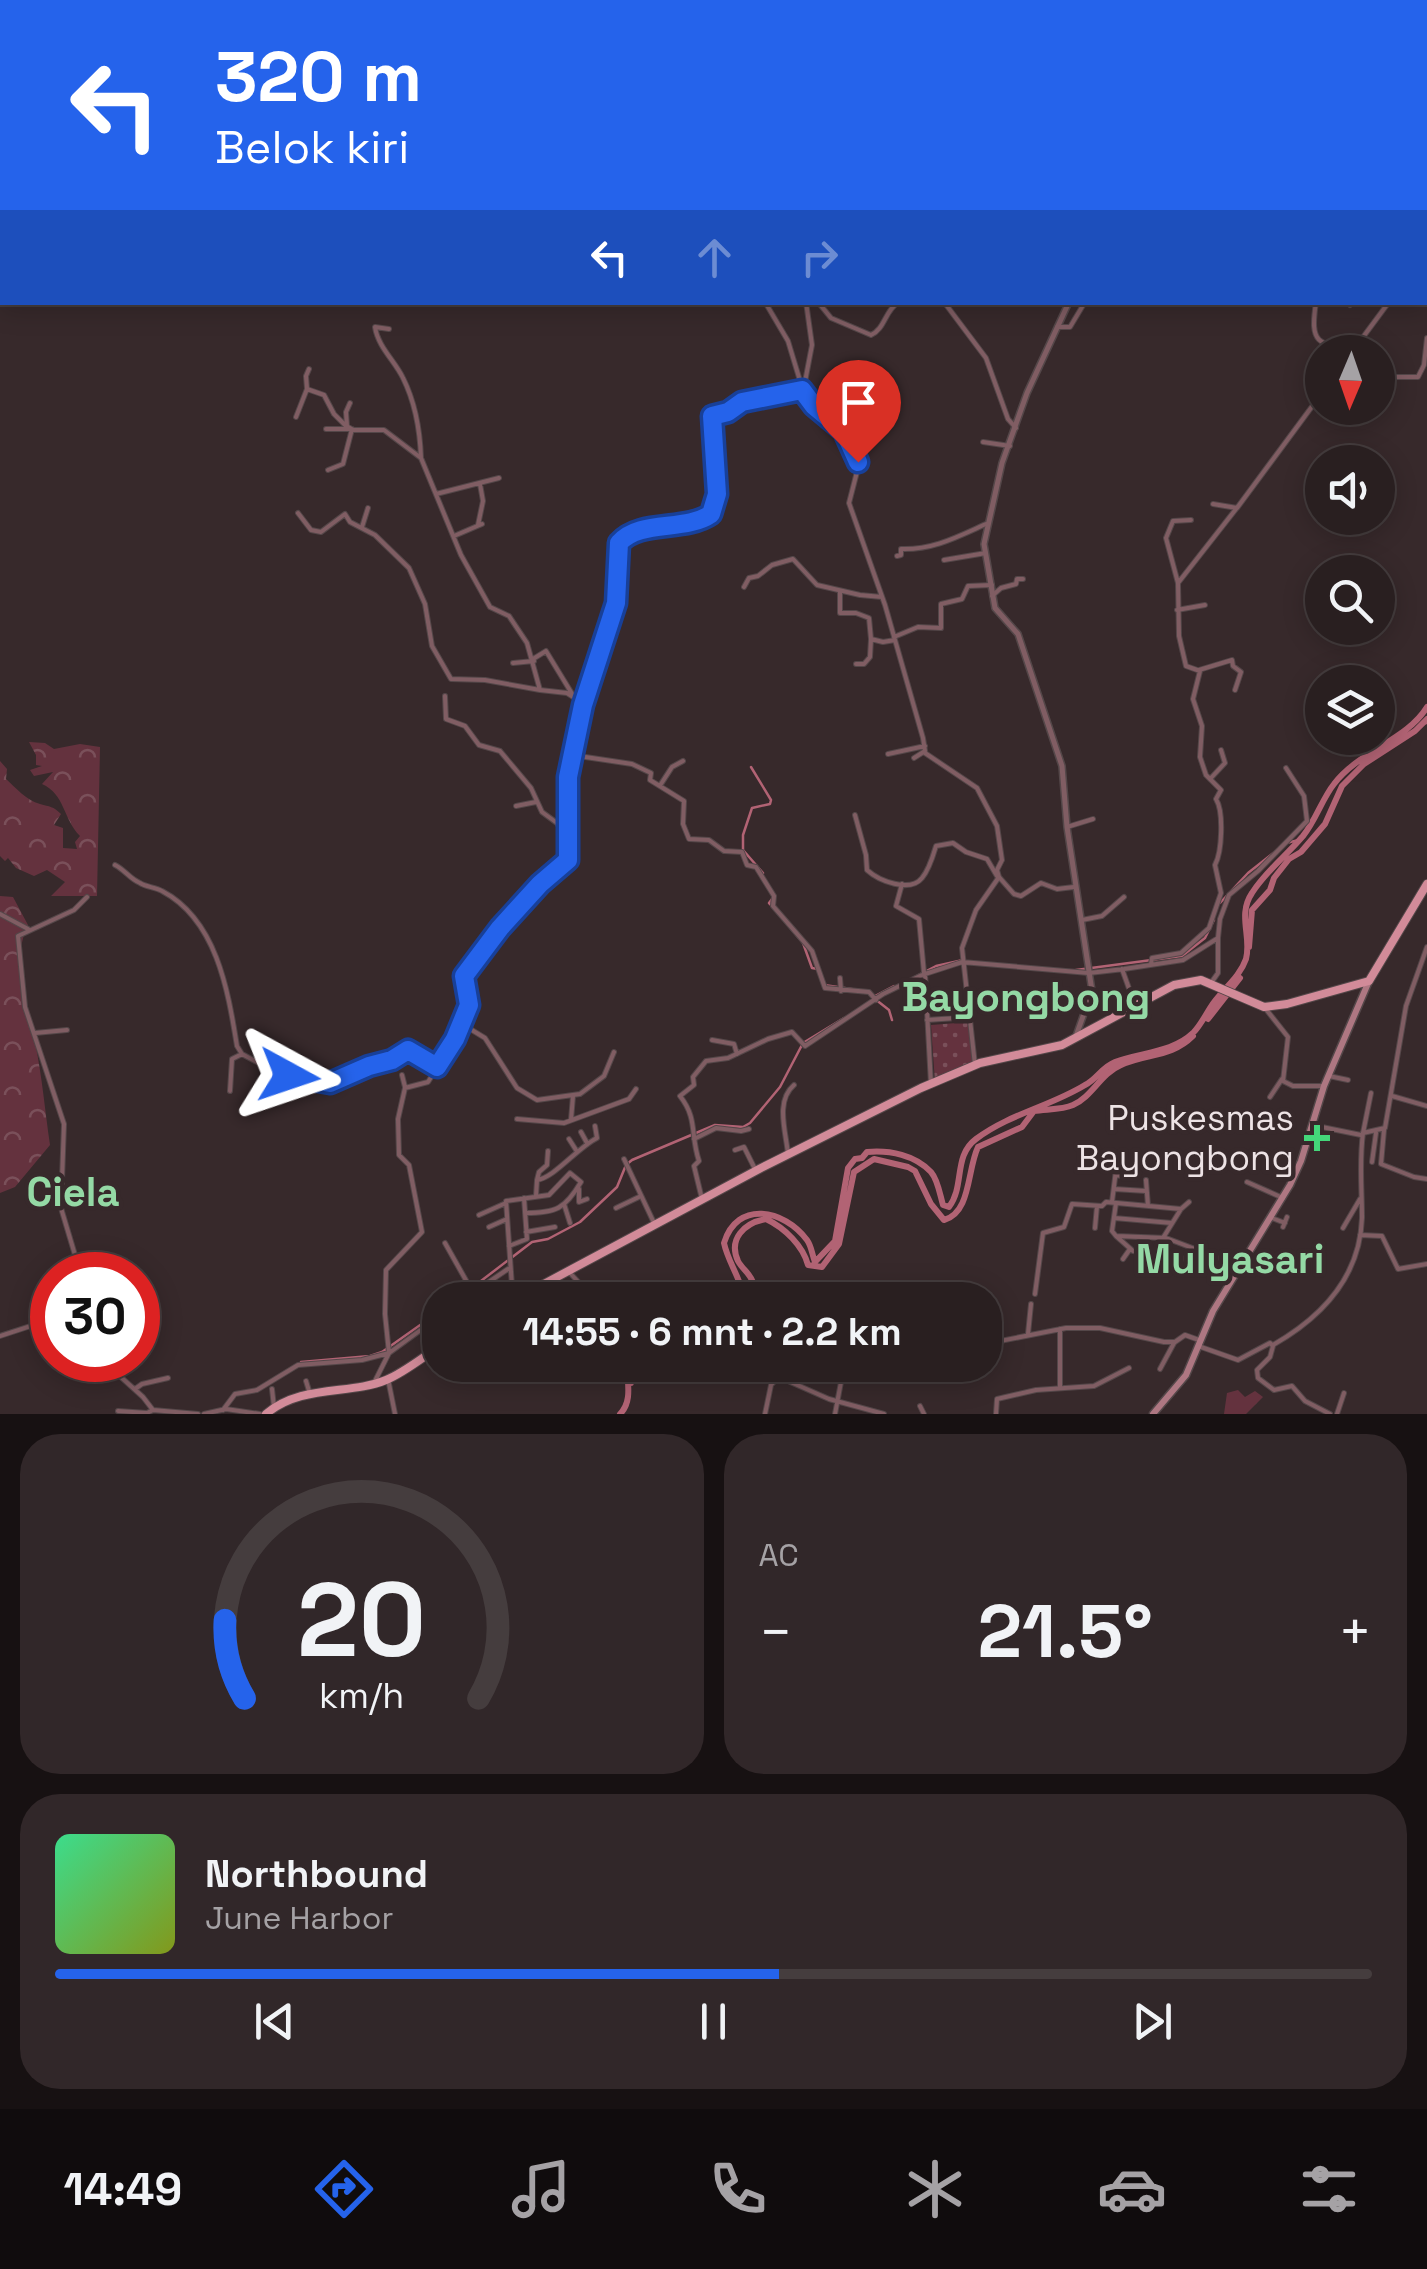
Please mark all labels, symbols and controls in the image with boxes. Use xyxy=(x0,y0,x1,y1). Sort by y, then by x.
text: 320 m xyxy=(215,32,422,121)
icon: left xyxy=(50,40,180,170)
text: Belok kiri xyxy=(215,119,409,176)
icon: left xyxy=(582,230,637,285)
icon: ahead xyxy=(687,230,742,285)
icon: right xyxy=(792,230,847,285)
north arrow xyxy=(1305,335,1395,425)
map controls xyxy=(1305,335,1395,755)
pin xyxy=(816,360,901,463)
icon: arrive xyxy=(831,375,886,430)
button: sound xyxy=(1305,445,1395,535)
button: search xyxy=(1305,555,1395,645)
button: layers xyxy=(1305,665,1395,755)
district label: Bayongbong xyxy=(902,972,1150,1023)
position arrow xyxy=(237,1024,341,1128)
place label: Puskesmas Bayongbong xyxy=(1076,1096,1294,1180)
marker: Puskesmas Bayongbong xyxy=(1304,1125,1330,1151)
district label: Ciela xyxy=(26,1167,120,1218)
district label: Mulyasari xyxy=(1136,1234,1324,1285)
speed limit sign: 30 xyxy=(30,1252,160,1382)
text: 14:55 · 6 mnt · 2.2 km xyxy=(522,1308,902,1356)
text: AC xyxy=(759,1535,799,1575)
text: 20 xyxy=(297,1554,426,1686)
text: 21.5° xyxy=(978,1583,1153,1679)
text: − xyxy=(759,1597,793,1667)
text: + xyxy=(1338,1597,1372,1667)
text: km/h xyxy=(319,1673,404,1718)
text: Northbound xyxy=(205,1850,428,1898)
text: June Harbor xyxy=(205,1898,393,1938)
icon: previous xyxy=(247,1994,302,2049)
icon: pause xyxy=(686,1994,741,2049)
icon: next xyxy=(1125,1994,1180,2049)
icon: directions xyxy=(309,2154,379,2224)
icon: music xyxy=(506,2154,576,2224)
icon: phone xyxy=(703,2154,773,2224)
icon: climate xyxy=(900,2154,970,2224)
icon: car xyxy=(1097,2154,1167,2224)
icon: filters xyxy=(1294,2154,1364,2224)
text: 14:49 xyxy=(63,2161,182,2218)

